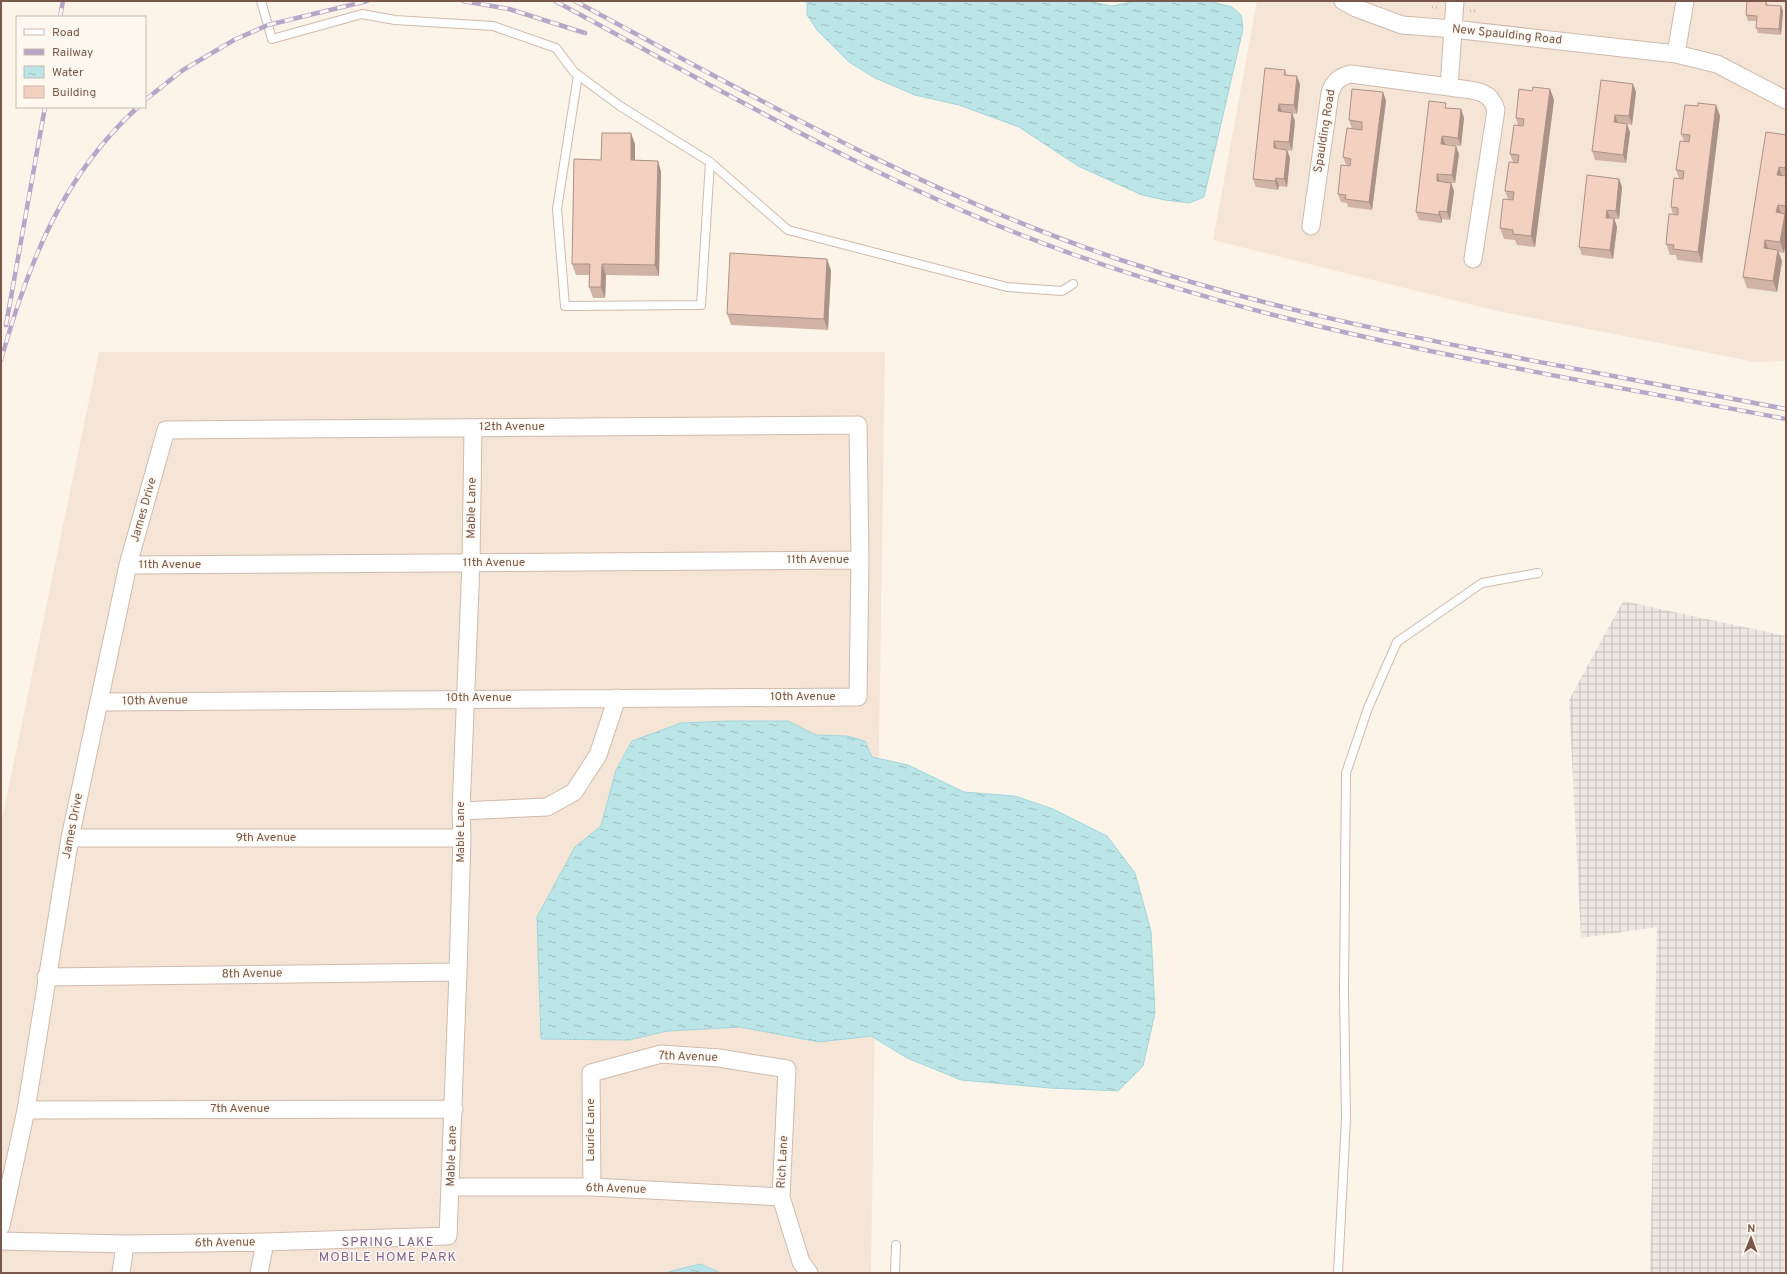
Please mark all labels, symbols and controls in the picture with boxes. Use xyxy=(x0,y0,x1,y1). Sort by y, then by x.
legend xyxy=(16,16,146,108)
street label: New Spaulding Road xyxy=(1451,21,1563,49)
text: Road xyxy=(52,25,80,41)
text: Railway xyxy=(52,45,93,61)
text: Water xyxy=(52,65,84,81)
text: Building xyxy=(52,85,96,101)
street label: Spaulding Road xyxy=(1310,88,1340,174)
street label: 12th Avenue xyxy=(479,419,545,435)
street label: James Drive xyxy=(127,476,161,544)
street label: Mable Lane xyxy=(463,477,481,539)
street label: 11th Avenue xyxy=(787,552,849,568)
street label: 11th Avenue xyxy=(463,555,525,571)
street label: 11th Avenue xyxy=(139,557,201,573)
street label: 10th Avenue xyxy=(770,689,836,705)
street label: 10th Avenue xyxy=(446,690,512,706)
street label: 10th Avenue xyxy=(122,692,188,710)
street label: James Drive xyxy=(59,792,87,860)
street label: Mable Lane xyxy=(453,801,469,863)
street label: 9th Avenue xyxy=(236,830,296,846)
street label: 8th Avenue xyxy=(222,965,282,983)
street label: 7th Avenue xyxy=(658,1048,718,1066)
street label: Laurie Lane xyxy=(583,1098,599,1162)
street label: 7th Avenue xyxy=(210,1101,270,1117)
street label: Mable Lane xyxy=(443,1125,461,1187)
street label: Rich Lane xyxy=(774,1135,792,1189)
street label: 6th Avenue xyxy=(585,1180,647,1198)
north arrow xyxy=(1731,1218,1771,1258)
text: N xyxy=(1747,1222,1755,1236)
street label: 6th Avenue xyxy=(195,1234,255,1252)
district label: SPRING LAKE MOBILE HOME PARK xyxy=(319,1235,457,1266)

